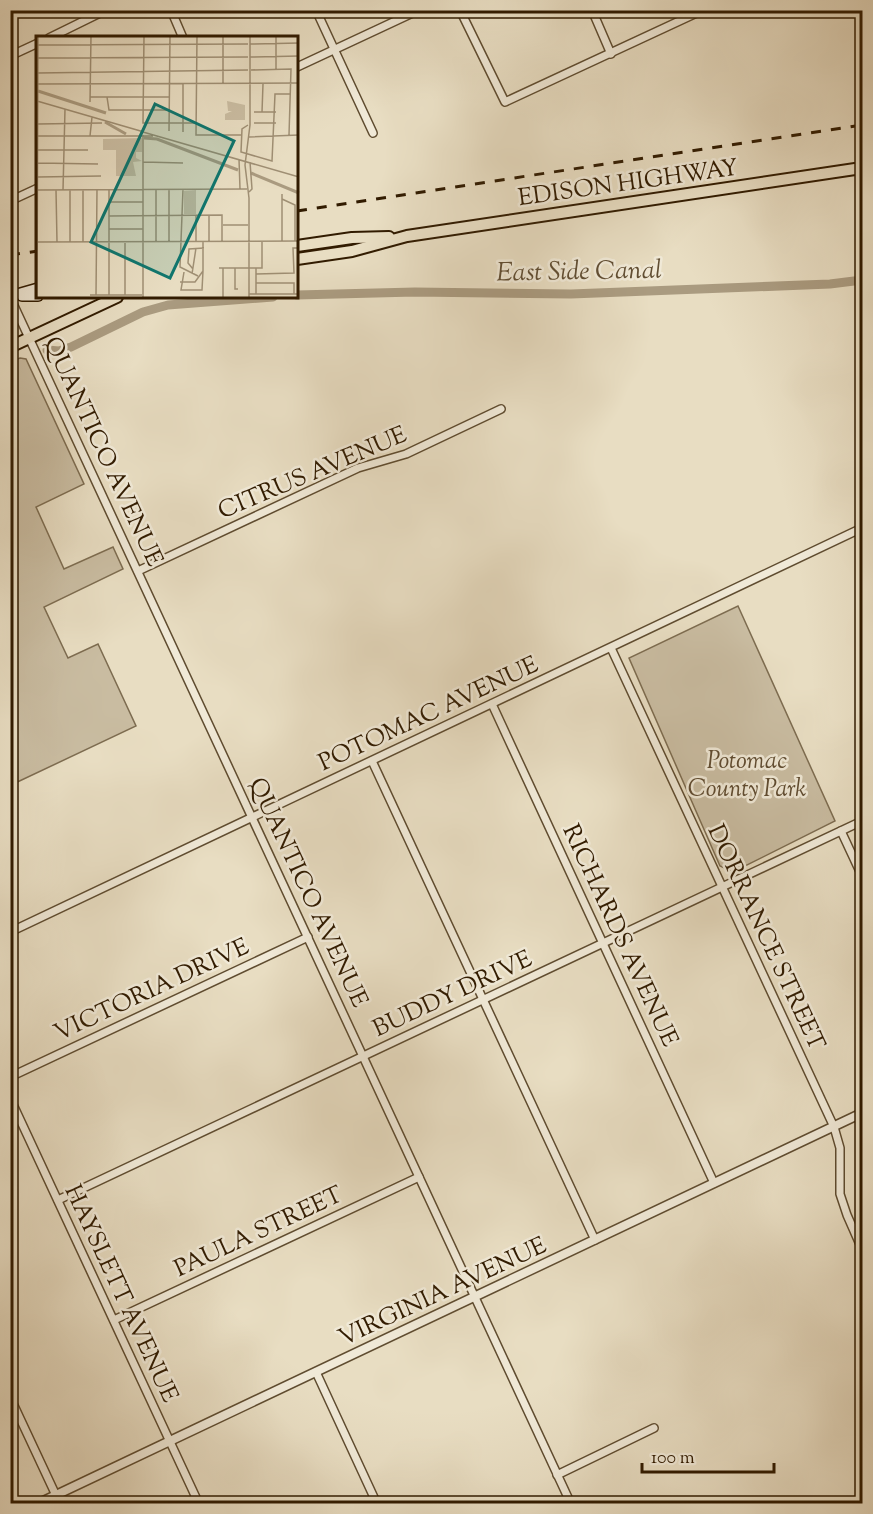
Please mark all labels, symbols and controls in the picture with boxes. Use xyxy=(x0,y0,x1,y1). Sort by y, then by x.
inset map xyxy=(36,36,298,298)
street label: EDISON HIGHWAY xyxy=(516,152,740,216)
water label: East Side Canal xyxy=(496,253,662,292)
street label: QUANTICO AVENUE xyxy=(34,331,171,573)
street label: CITRUS AVENUE xyxy=(213,419,413,529)
street label: POTOMAC AVENUE xyxy=(313,649,545,781)
park label: Potomac County Park xyxy=(688,745,806,807)
street label: QUANTICO AVENUE xyxy=(239,772,376,1014)
street label: RICHARDS AVENUE xyxy=(553,819,686,1053)
street label: DORRANCE STREET xyxy=(698,819,833,1057)
street label: VICTORIA DRIVE xyxy=(49,930,255,1051)
street label: BUDDY DRIVE xyxy=(368,943,539,1047)
street label: HAYSLETT AVENUE xyxy=(55,1179,186,1409)
street label: PAULA STREET xyxy=(169,1179,349,1287)
street label: VIRGINIA AVENUE xyxy=(333,1229,553,1356)
scale bar xyxy=(642,1436,774,1474)
text: 100 m xyxy=(651,1446,695,1472)

